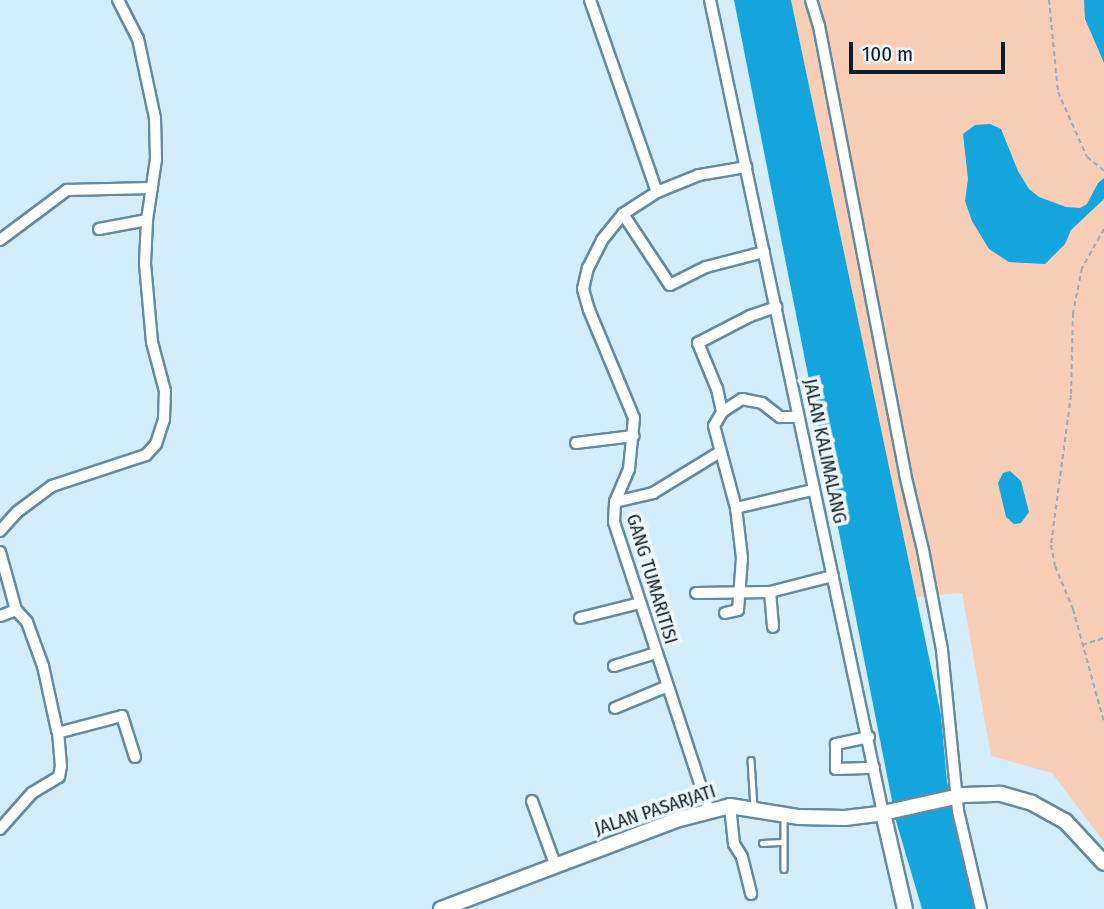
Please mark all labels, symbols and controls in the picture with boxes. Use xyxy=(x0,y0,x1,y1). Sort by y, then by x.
scale bar xyxy=(852,28,1008,72)
text: 100 m xyxy=(862,41,913,67)
street label: JALAN KALIMALANG xyxy=(799,377,851,525)
street label: GANG TUMARITISI xyxy=(621,511,683,647)
street label: JALAN PASARJATI xyxy=(592,780,718,840)

